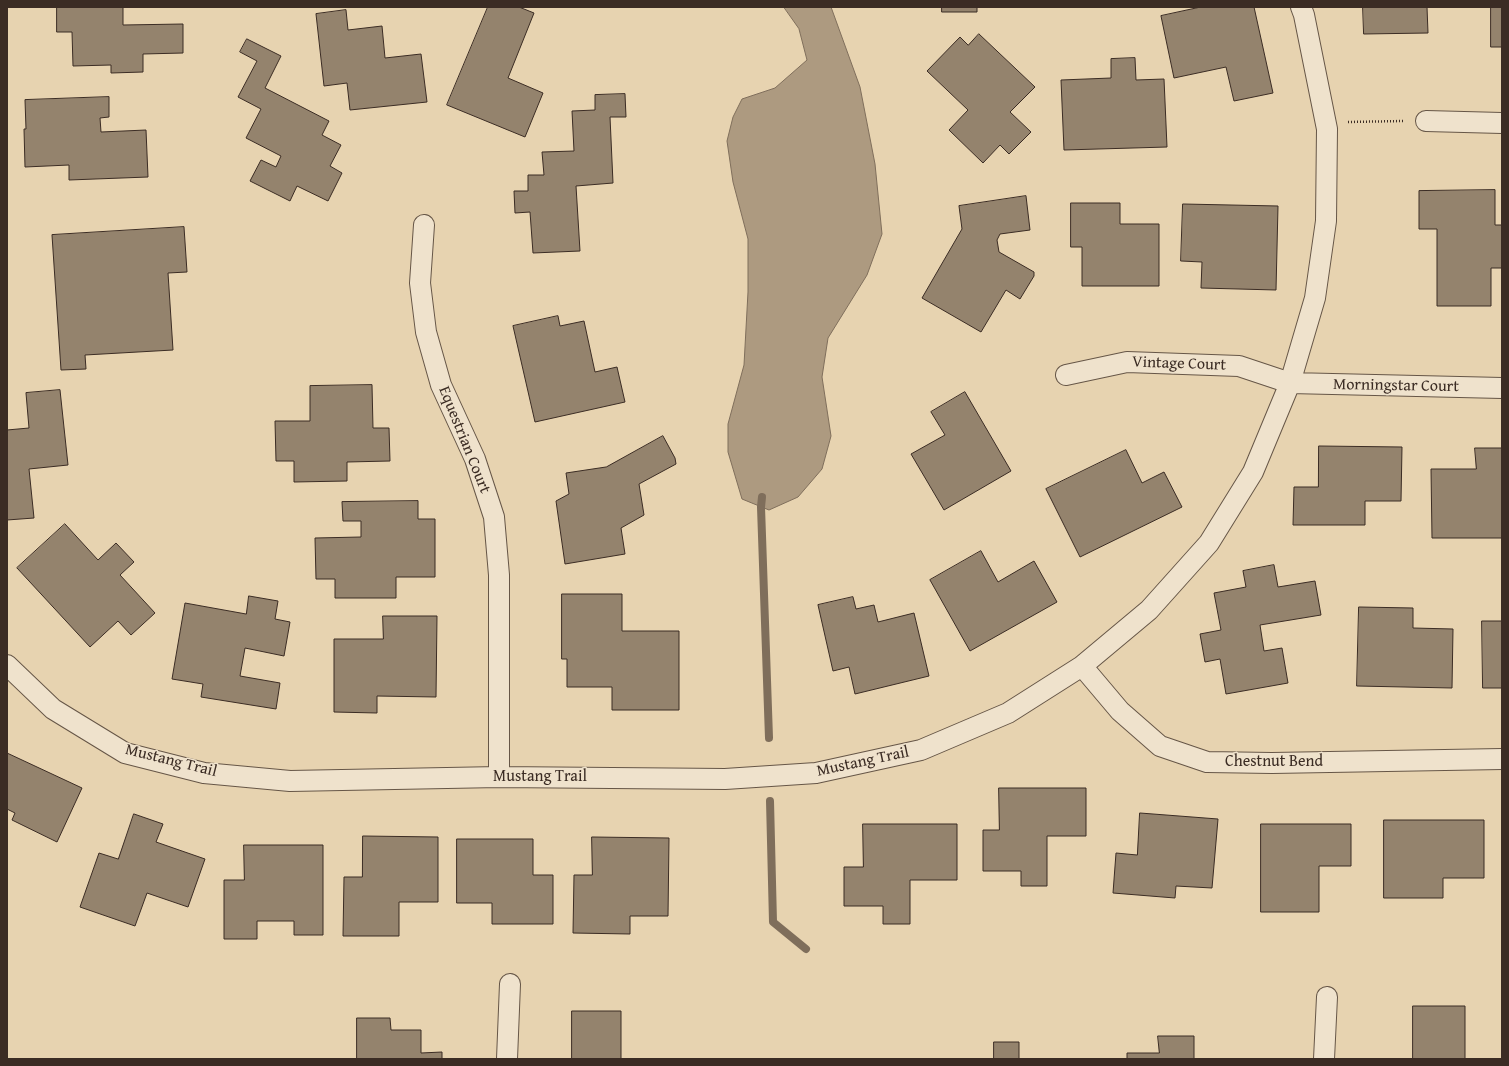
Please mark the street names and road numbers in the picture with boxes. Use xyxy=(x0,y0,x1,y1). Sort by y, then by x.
street label: Vintage Court xyxy=(1132,353,1226,375)
street label: Morningstar Court xyxy=(1333,375,1459,397)
street label: Equestrian Court xyxy=(434,384,494,496)
street label: Mustang Trail xyxy=(123,740,219,782)
street label: Mustang Trail xyxy=(815,743,911,781)
street label: Chestnut Bend xyxy=(1225,752,1323,772)
street label: Mustang Trail xyxy=(493,767,587,787)

